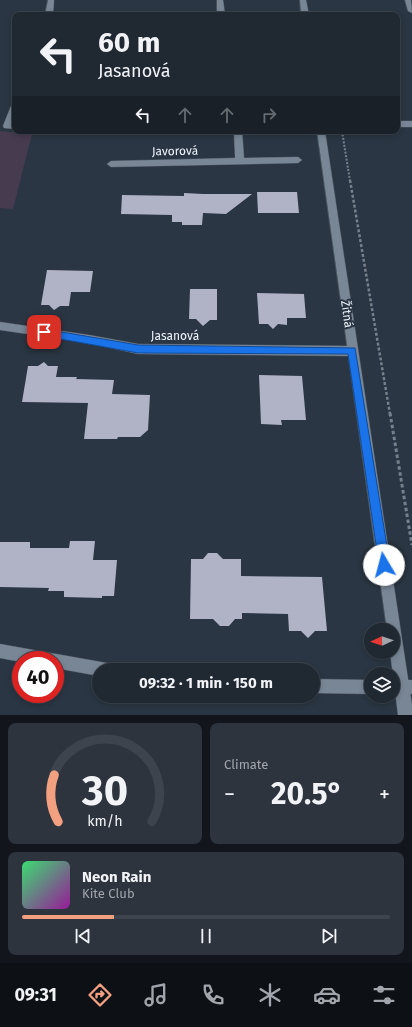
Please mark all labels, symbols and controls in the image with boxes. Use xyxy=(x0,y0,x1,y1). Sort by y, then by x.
text: 60 m xyxy=(98,26,160,59)
icon: left xyxy=(32,28,84,80)
text: Jasanová xyxy=(98,60,170,82)
icon: left xyxy=(132,104,154,126)
icon: ahead xyxy=(174,104,196,126)
icon: ahead xyxy=(216,104,238,126)
icon: right xyxy=(258,104,280,126)
street label: Javorová xyxy=(152,144,198,158)
street label: Žitná xyxy=(338,299,357,329)
pin xyxy=(27,315,61,349)
icon: arrive xyxy=(33,321,55,343)
street label: Jasanová xyxy=(151,329,199,343)
position arrow xyxy=(363,544,405,586)
north arrow xyxy=(364,623,400,659)
map controls xyxy=(364,623,400,703)
speed limit sign: 40 xyxy=(12,651,64,703)
button: layers xyxy=(364,667,400,703)
text: 09:32 · 1 min · 150 m xyxy=(139,674,273,692)
text: Climate xyxy=(224,757,268,772)
text: 30 xyxy=(81,765,128,815)
text: 20.5° xyxy=(271,776,343,812)
text: − xyxy=(224,781,235,808)
text: + xyxy=(379,781,390,808)
text: km/h xyxy=(87,812,123,829)
text: Neon Rain xyxy=(82,868,151,886)
text: Kite Club xyxy=(82,886,135,901)
icon: previous xyxy=(72,925,94,947)
icon: pause xyxy=(195,925,217,947)
icon: next xyxy=(318,925,340,947)
icon: directions xyxy=(86,981,114,1009)
icon: music xyxy=(142,981,170,1009)
icon: phone xyxy=(199,981,227,1009)
icon: climate xyxy=(256,981,284,1009)
icon: car xyxy=(313,981,341,1009)
icon: filters xyxy=(370,981,398,1009)
text: 09:31 xyxy=(14,984,57,1006)

